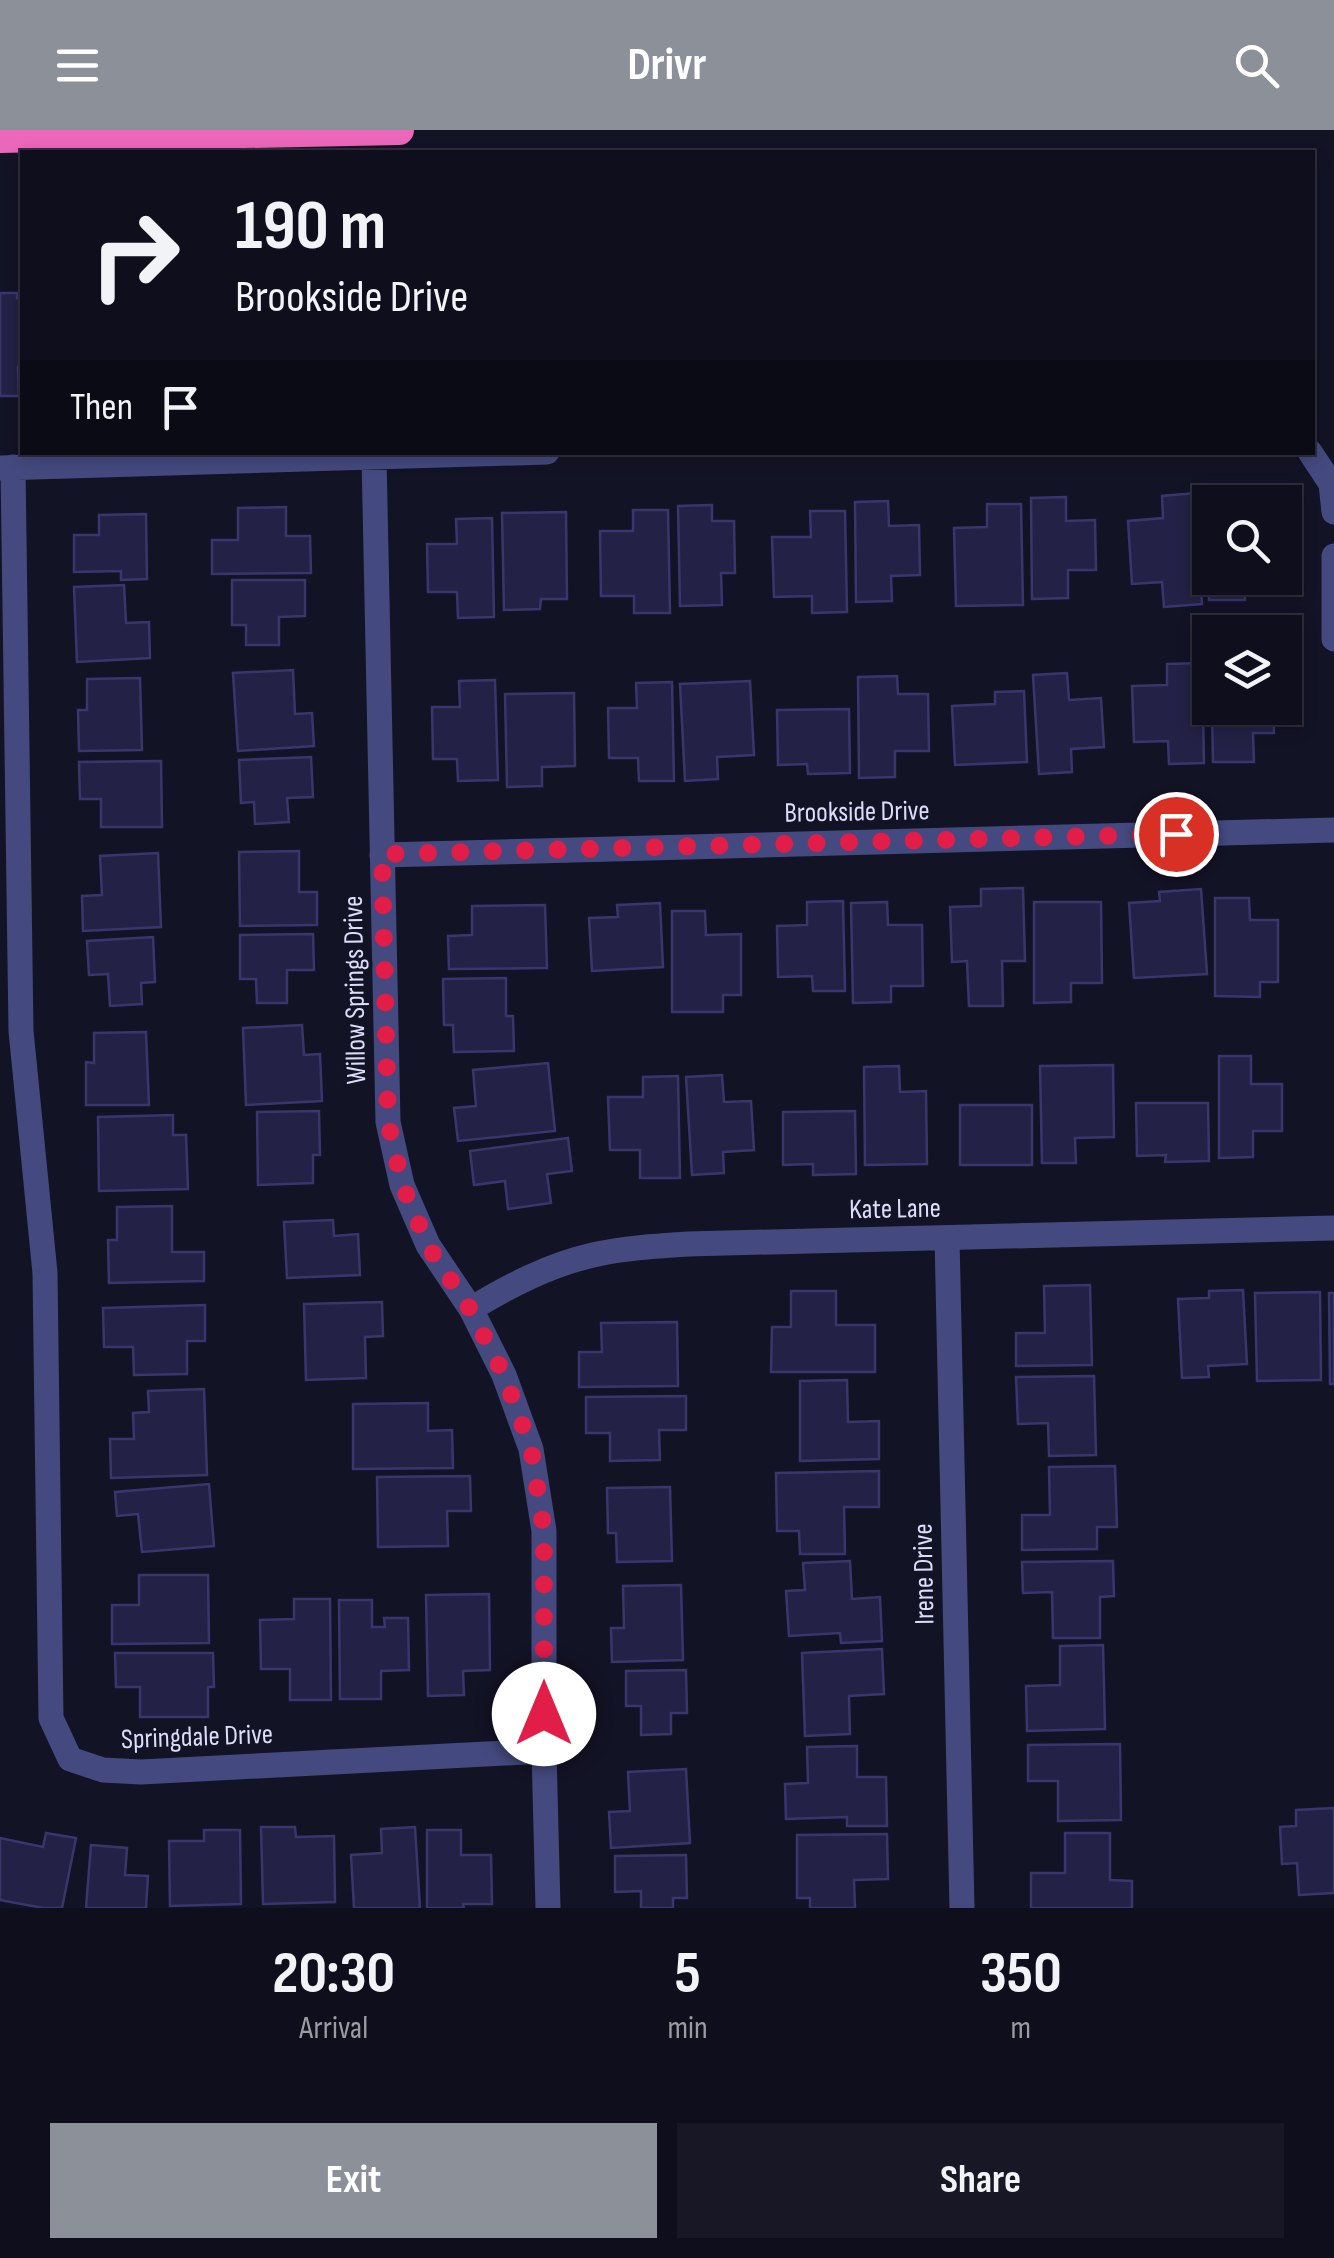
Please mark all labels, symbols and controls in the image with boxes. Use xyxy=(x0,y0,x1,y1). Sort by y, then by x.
icon: menu xyxy=(50,38,105,93)
text: Drivr xyxy=(627,38,707,93)
icon: search xyxy=(1229,38,1284,93)
text: 190 m xyxy=(235,185,386,269)
icon: right xyxy=(70,190,200,320)
text: Brookside Drive xyxy=(235,270,468,325)
icon: arrive xyxy=(153,380,208,435)
text: Then xyxy=(70,385,133,430)
map controls xyxy=(1192,485,1302,725)
button: search xyxy=(1192,485,1302,595)
button: layers xyxy=(1192,615,1302,725)
pin xyxy=(1134,792,1219,877)
street label: Brookside Drive xyxy=(784,794,930,830)
icon: arrive xyxy=(1149,807,1204,862)
street label: Willow Springs Drive xyxy=(337,895,373,1085)
street label: Kate Lane xyxy=(849,1192,941,1226)
street label: Irene Drive xyxy=(907,1523,941,1625)
position arrow xyxy=(492,1662,596,1766)
street label: Springdale Drive xyxy=(120,1718,274,1756)
text: 20:30 xyxy=(272,1938,395,2010)
text: 5 xyxy=(674,1938,701,2010)
text: 350 xyxy=(980,1938,1062,2010)
text: Arrival xyxy=(299,2009,368,2048)
text: min xyxy=(667,2009,708,2048)
text: m xyxy=(1011,2009,1031,2048)
button: Exit xyxy=(50,2123,657,2238)
button: Share xyxy=(677,2123,1284,2238)

